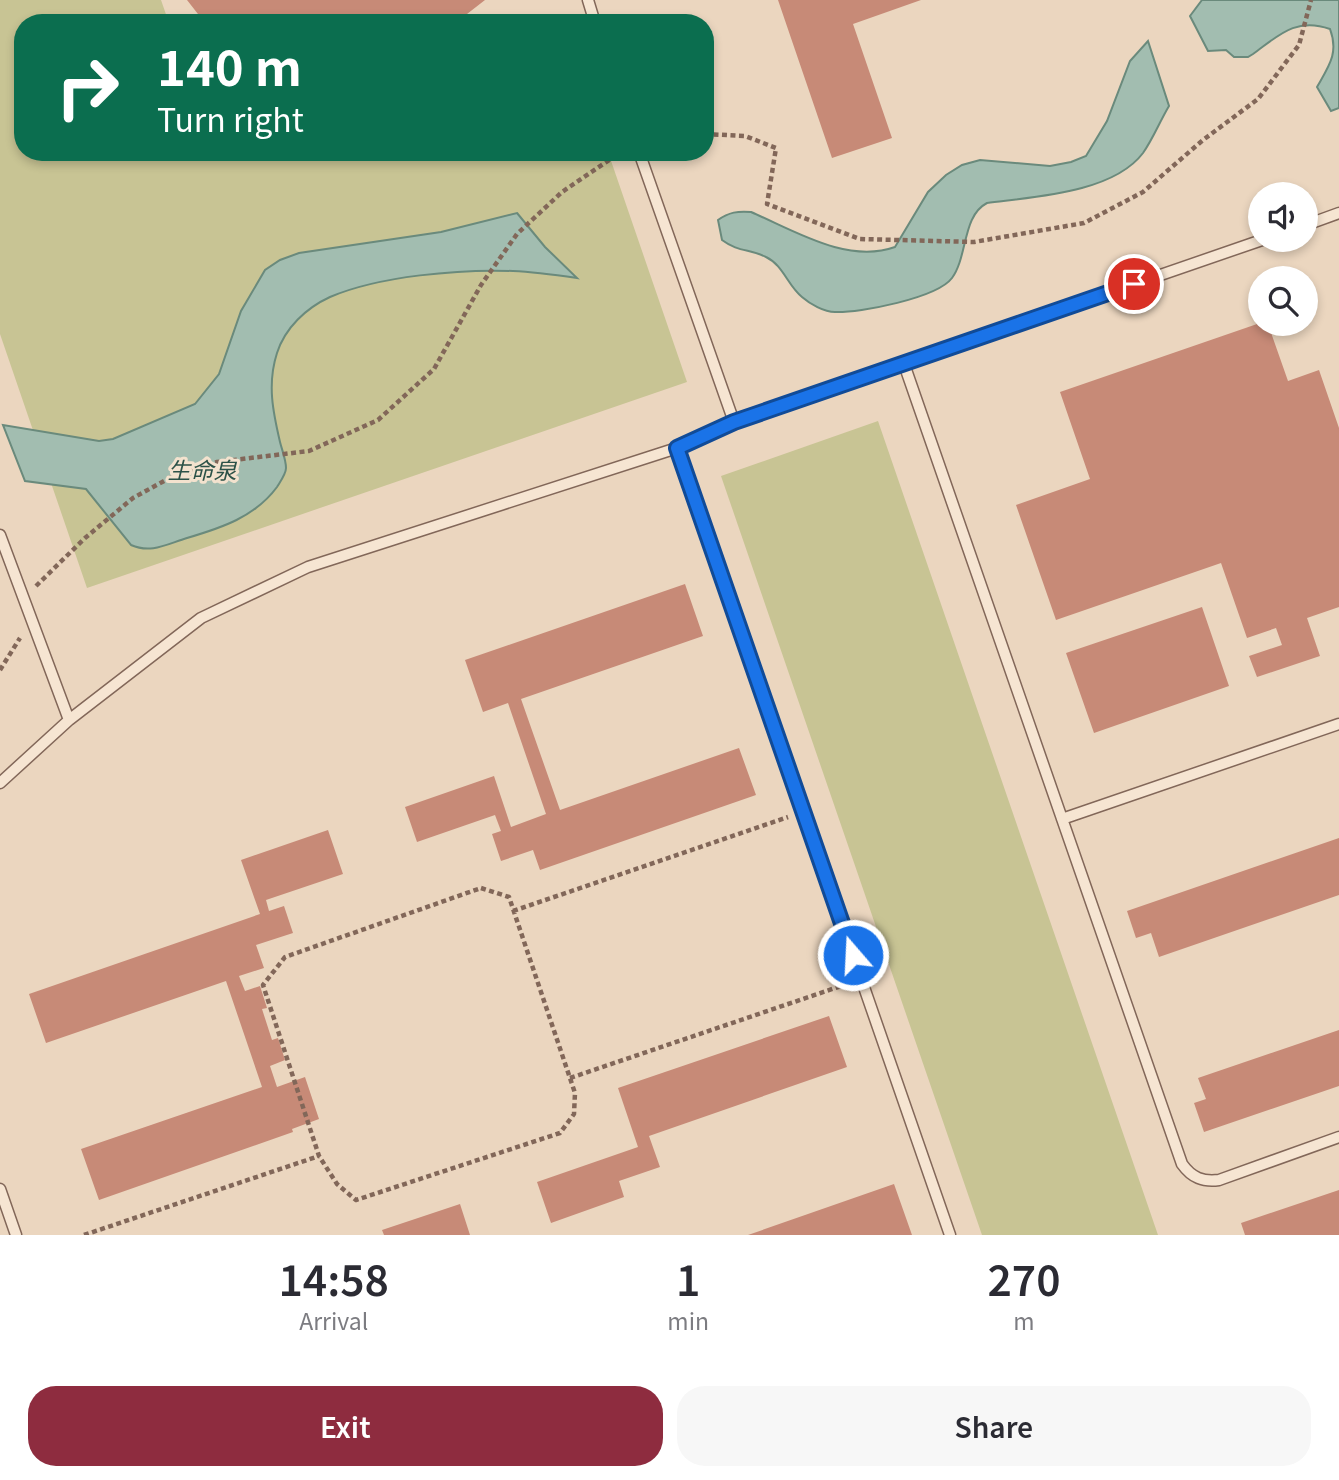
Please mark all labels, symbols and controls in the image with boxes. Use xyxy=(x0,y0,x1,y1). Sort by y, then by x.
text: 140 m xyxy=(157,29,302,100)
icon: right xyxy=(42,42,133,133)
text: Turn right xyxy=(157,95,304,141)
map controls xyxy=(1248,182,1318,336)
button: sound xyxy=(1248,182,1318,252)
pin xyxy=(1104,254,1164,314)
icon: arrive xyxy=(1115,265,1153,303)
button: search xyxy=(1248,266,1318,336)
water label: 生命泉 xyxy=(168,452,238,486)
position arrow xyxy=(816,918,890,992)
text: 14:58 xyxy=(278,1247,389,1308)
text: 1 xyxy=(676,1247,700,1308)
text: 270 xyxy=(987,1247,1061,1308)
text: Arrival xyxy=(299,1303,368,1337)
text: min xyxy=(667,1303,709,1337)
text: m xyxy=(1013,1303,1035,1337)
button: Exit xyxy=(28,1386,663,1466)
button: Share xyxy=(677,1386,1311,1466)

